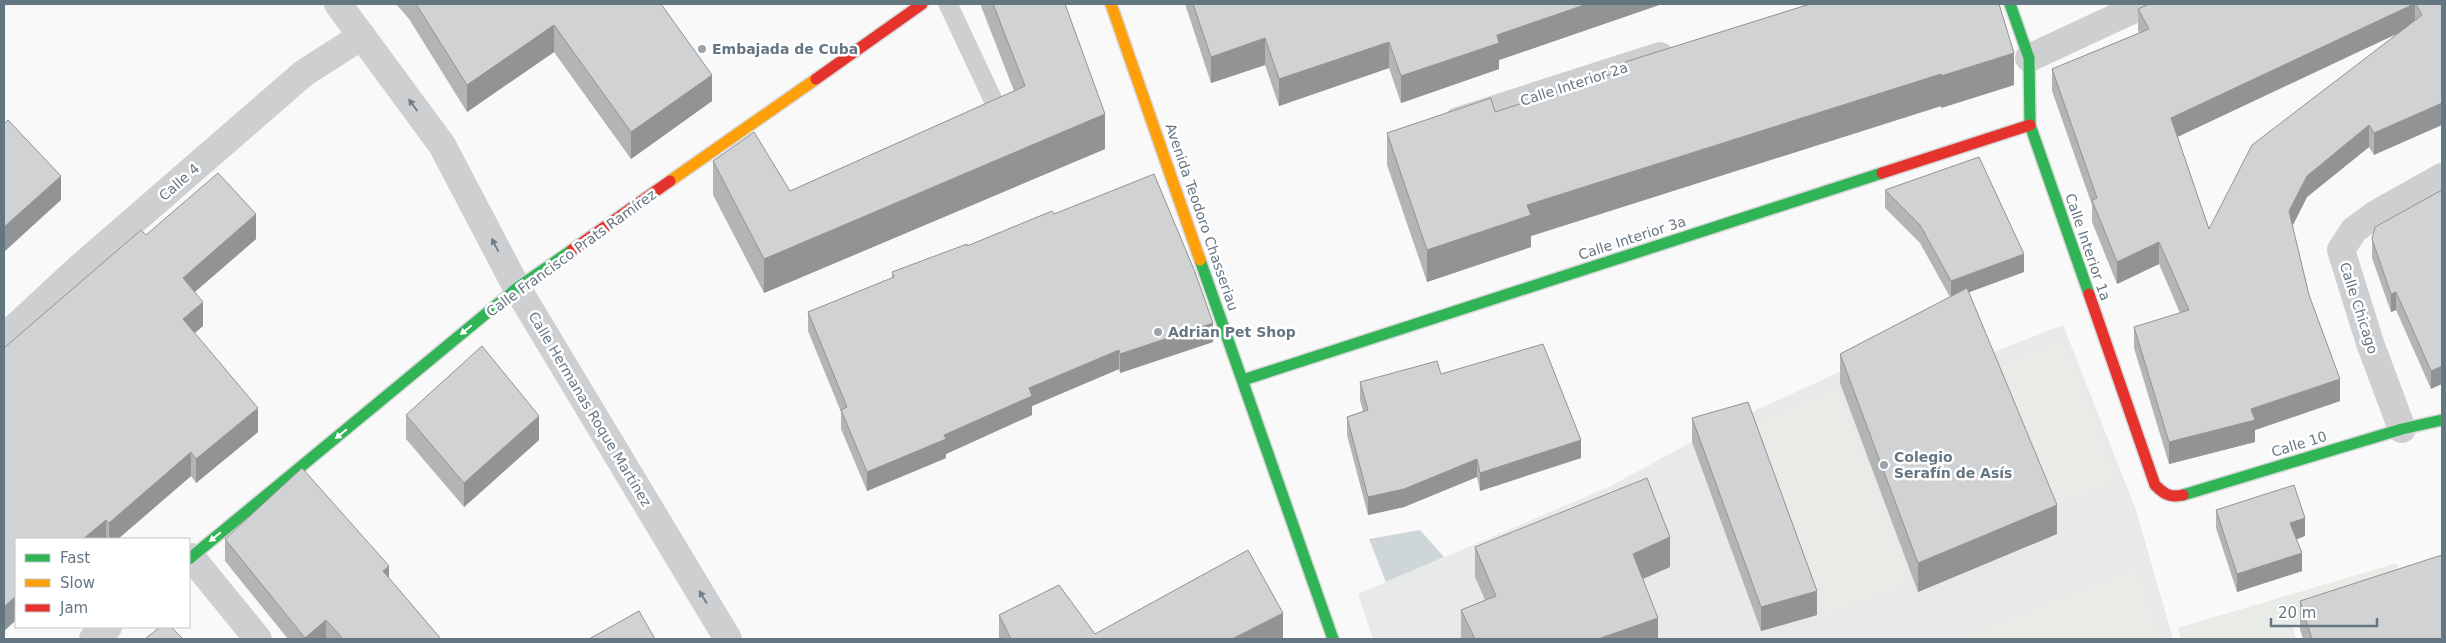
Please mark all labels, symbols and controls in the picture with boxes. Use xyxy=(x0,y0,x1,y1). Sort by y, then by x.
place label: Embajada de Cuba xyxy=(712,41,858,57)
marker: Embajada de Cuba xyxy=(696,43,708,55)
street label: Calle Interior 2a xyxy=(1518,59,1630,109)
one-way arrow xyxy=(408,98,418,112)
street label: Avenida Teodoro Chasseriau xyxy=(1162,121,1242,313)
street label: Calle 4 xyxy=(156,160,202,204)
street label: Calle Francisco Prats Ramírez xyxy=(483,186,659,320)
street label: Calle Interior 1a xyxy=(2062,191,2114,303)
street label: Calle Interior 3a xyxy=(1576,213,1688,263)
one-way arrow xyxy=(491,238,499,252)
street label: Calle Chicago xyxy=(2337,260,2381,356)
street label: Calle Hermanas Roque Martínez xyxy=(525,309,655,509)
place label: Adrian Pet Shop xyxy=(1168,324,1296,340)
one-way arrow xyxy=(460,325,473,336)
marker: Adrian Pet Shop xyxy=(1152,326,1164,338)
one-way arrow xyxy=(335,428,348,439)
street label: Calle 10 xyxy=(2269,428,2329,460)
place label: Colegio Serafín de Asís xyxy=(1894,449,2012,481)
marker: Colegio Serafín de Asís xyxy=(1878,459,1890,471)
one-way arrow xyxy=(209,532,222,543)
legend xyxy=(15,538,190,628)
text: Fast xyxy=(60,549,90,567)
text: Slow xyxy=(60,574,95,592)
one-way arrow xyxy=(699,591,708,604)
scale bar xyxy=(2271,596,2377,628)
text: Jam xyxy=(59,599,88,617)
text: 20 m xyxy=(2278,604,2316,622)

